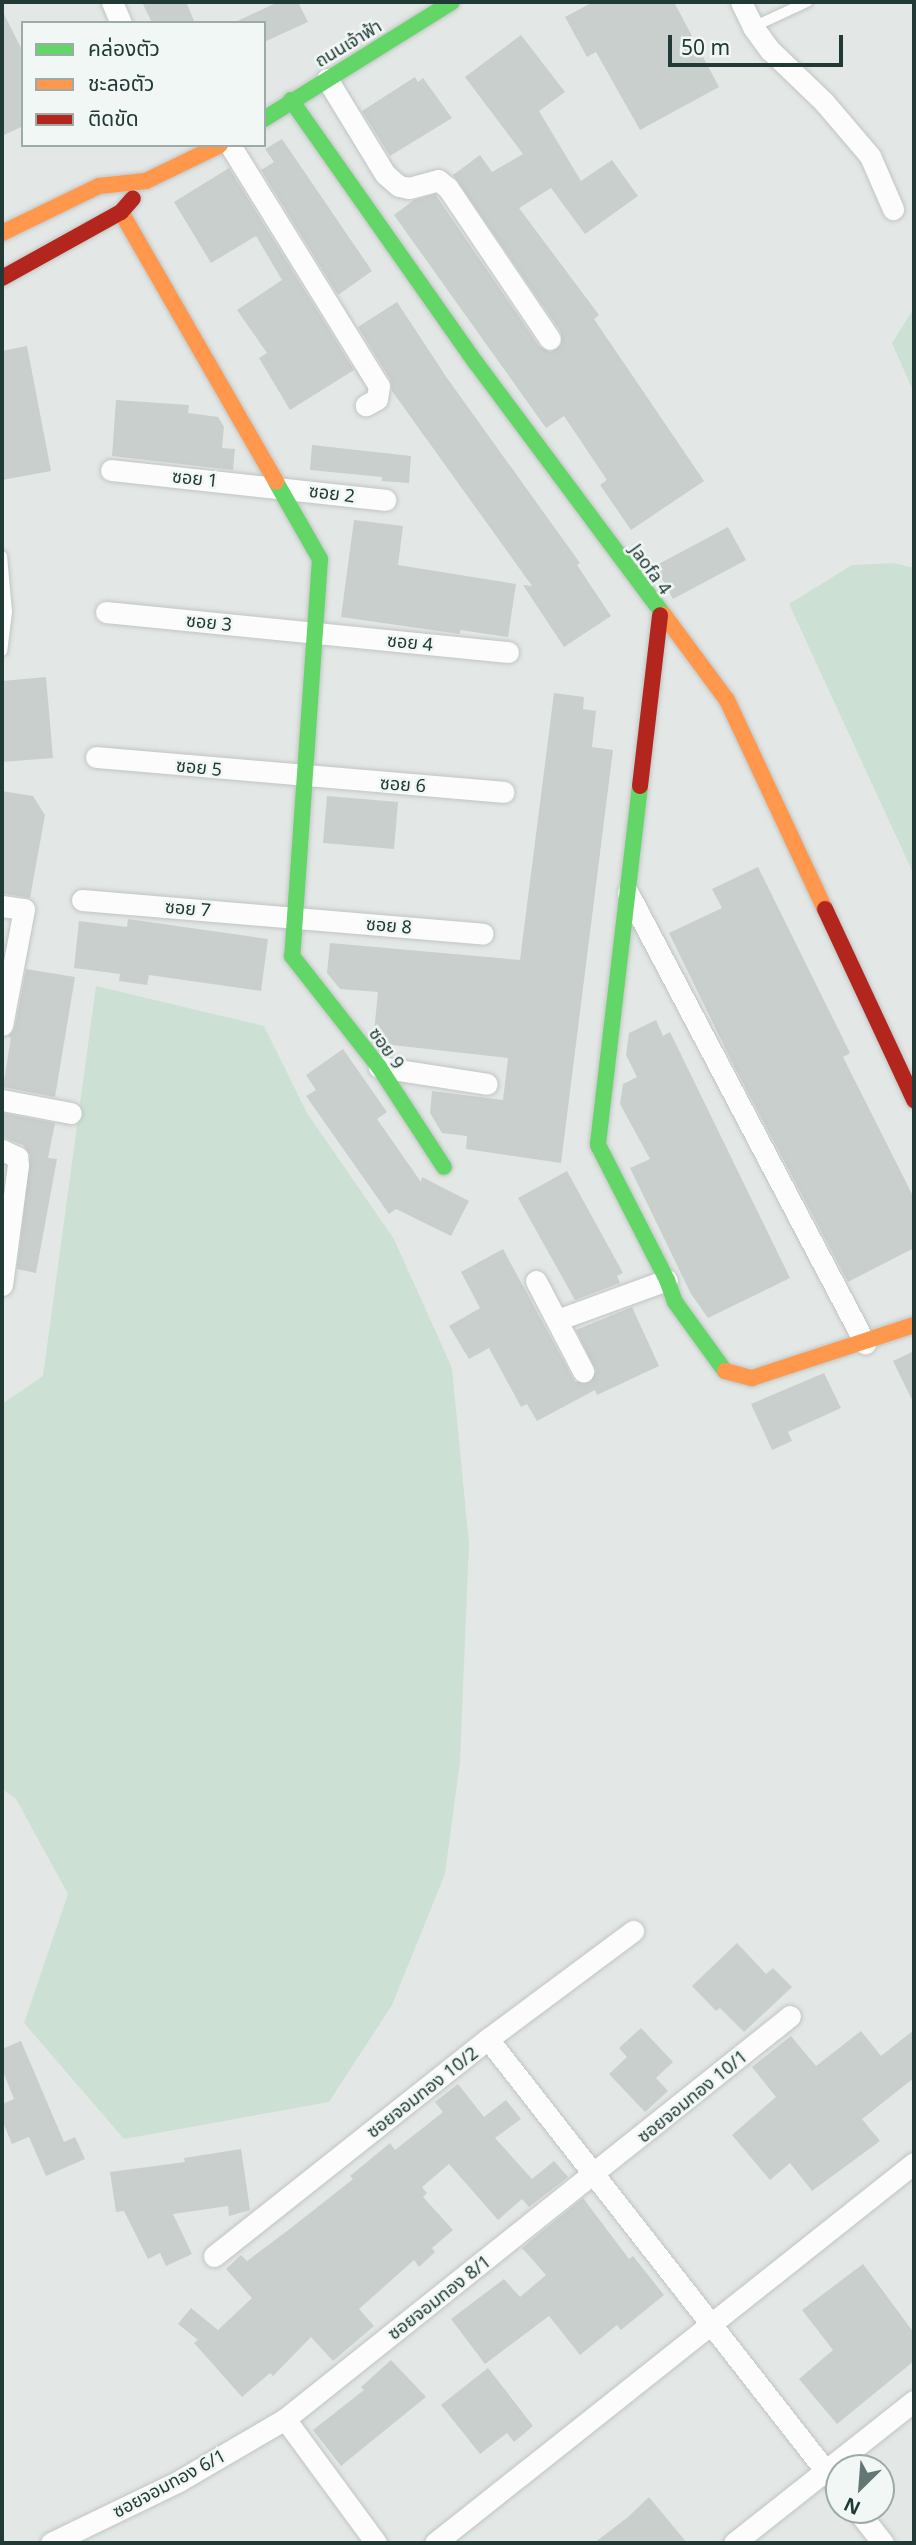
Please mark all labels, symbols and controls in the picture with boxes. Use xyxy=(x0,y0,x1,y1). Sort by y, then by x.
street label: ถนนเจ้าฟ้า xyxy=(311,15,385,71)
legend xyxy=(21,21,266,147)
scale bar xyxy=(671,21,846,65)
text: 50 m xyxy=(681,33,730,61)
text: คล่องตัว xyxy=(88,34,160,62)
text: ชะลอตัว xyxy=(88,69,154,97)
text: ติดขัด xyxy=(88,104,139,132)
street label: ซอย 1 xyxy=(171,465,219,491)
street label: ซอย 2 xyxy=(308,479,356,507)
street label: Jaofa 4 xyxy=(625,540,677,598)
street label: ซอย 3 xyxy=(185,609,233,635)
street label: ซอย 4 xyxy=(386,629,434,655)
street label: ซอย 5 xyxy=(175,754,223,780)
street label: ซอย 6 xyxy=(379,772,427,796)
street label: ซอย 7 xyxy=(164,895,212,921)
street label: ซอย 8 xyxy=(365,912,413,938)
street label: ซอย 9 xyxy=(365,1023,409,1073)
street label: ซอยจอมทอง 10/2 xyxy=(362,2042,482,2142)
street label: ซอยจอมทอง 10/1 xyxy=(633,2045,751,2147)
street label: ซอยจอมทอง 8/1 xyxy=(383,2250,495,2344)
street label: ซอยจอมทอง 6/1 xyxy=(109,2444,229,2522)
north arrow xyxy=(825,2454,895,2524)
text: N xyxy=(839,2491,864,2521)

